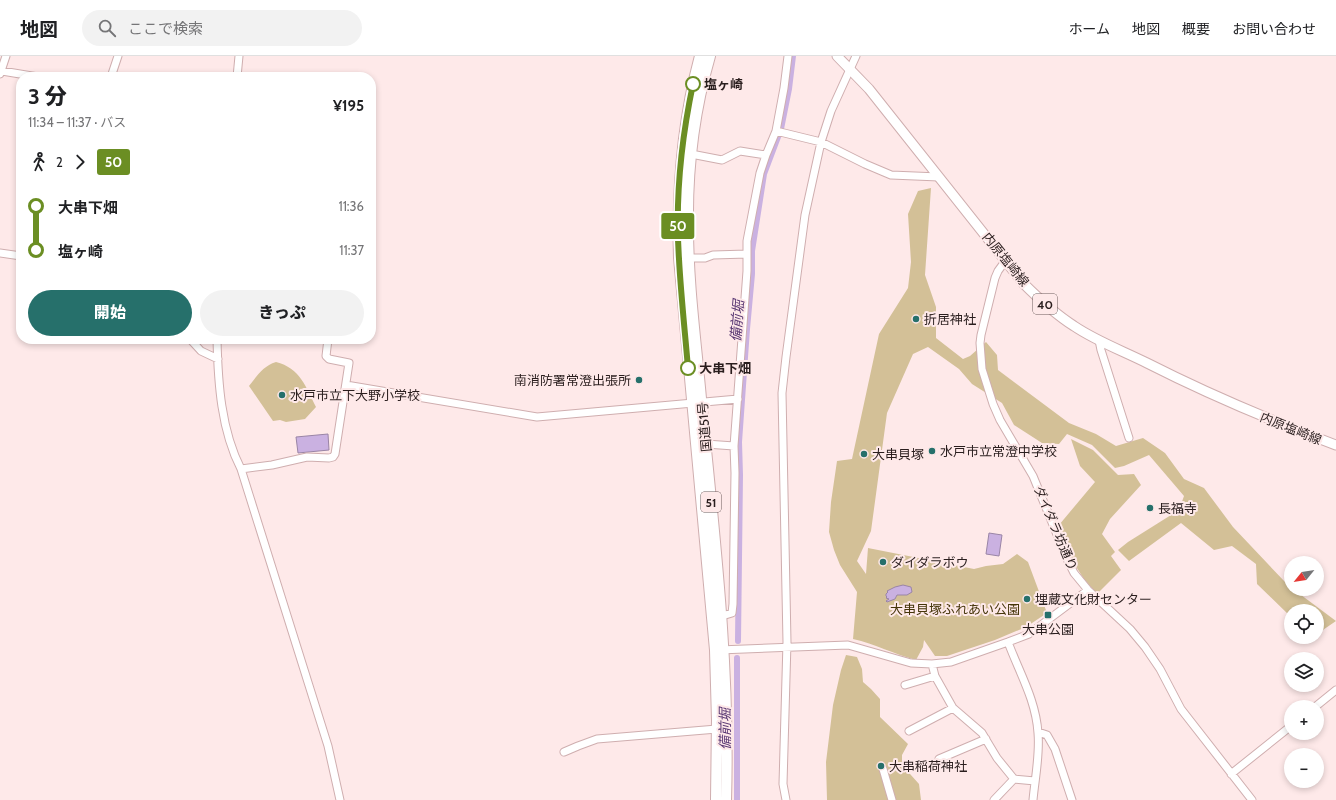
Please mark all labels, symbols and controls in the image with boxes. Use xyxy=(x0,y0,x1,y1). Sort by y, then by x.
search box xyxy=(82,10,362,46)
icon: search xyxy=(96,17,118,39)
text: 地図 xyxy=(20,18,58,41)
text: ここで検索 xyxy=(128,20,203,38)
text: ホーム xyxy=(1068,20,1110,38)
text: 地図 xyxy=(1132,20,1160,38)
text: 概要 xyxy=(1182,20,1210,38)
text: お問い合わせ xyxy=(1232,20,1316,38)
marker: 塩ヶ崎 xyxy=(685,76,701,92)
place label: 塩ヶ崎 xyxy=(704,76,743,92)
text: 3 分 xyxy=(28,83,67,110)
text: ¥195 xyxy=(333,97,364,115)
text: 11:34 – 11:37 · バス xyxy=(28,114,126,130)
icon: walk xyxy=(28,151,50,173)
icon: forward xyxy=(69,151,91,173)
text: 50 xyxy=(105,153,122,171)
text: 2 xyxy=(56,154,63,170)
text: 11:36 xyxy=(338,198,364,214)
text: 大串下畑 xyxy=(58,199,118,217)
line badge: 50 xyxy=(660,213,696,239)
text: 50 xyxy=(669,217,687,235)
street label: 内原塩崎線 xyxy=(979,229,1033,289)
text: 11:37 xyxy=(339,242,364,258)
text: 塩ヶ崎 xyxy=(58,243,103,261)
button: 開始 xyxy=(28,290,192,336)
button: きっぷ xyxy=(200,290,364,336)
road number: 40 xyxy=(1033,294,1057,314)
water label: 備前堀 xyxy=(726,297,748,343)
place label: 折居神社 xyxy=(924,311,976,327)
marker: 折居神社 xyxy=(911,314,921,324)
marker: 大串下畑 xyxy=(680,360,696,376)
place label: 大串下畑 xyxy=(699,360,751,376)
place label: 南消防署常澄出張所 xyxy=(514,372,631,388)
marker: 南消防署常澄出張所 xyxy=(634,375,644,385)
place label: 水戸市立下大野小学校 xyxy=(290,387,420,403)
marker: 水戸市立下大野小学校 xyxy=(277,390,287,400)
street label: 国道51号 xyxy=(694,401,714,453)
street label: 内原塩崎線 xyxy=(1258,408,1324,448)
place label: 水戸市立常澄中学校 xyxy=(940,443,1057,459)
place label: 大串貝塚 xyxy=(872,446,924,462)
marker: 水戸市立常澄中学校 xyxy=(927,446,937,456)
marker: 大串貝塚 xyxy=(859,449,869,459)
street label: ダイダラ坊通り xyxy=(1031,483,1081,573)
road number: 51 xyxy=(701,492,721,512)
place label: 長福寺 xyxy=(1158,500,1197,516)
marker: 長福寺 xyxy=(1145,503,1155,513)
place label: ダイダラボウ xyxy=(891,554,968,570)
north arrow xyxy=(1284,556,1324,596)
map controls xyxy=(1284,556,1324,788)
marker: ダイダラボウ xyxy=(878,557,888,567)
place label: 埋蔵文化財センター xyxy=(1035,591,1152,607)
marker: 埋蔵文化財センター xyxy=(1022,594,1032,604)
park label: 大串貝塚ふれあい公園 xyxy=(890,601,1020,617)
button: locate xyxy=(1284,604,1324,644)
marker: 大串公園 xyxy=(1043,610,1053,620)
place label: 大串公園 xyxy=(1022,621,1074,637)
button: layers xyxy=(1284,652,1324,692)
button: + xyxy=(1284,700,1324,740)
water label: 備前堀 xyxy=(716,706,734,750)
button: − xyxy=(1284,748,1324,788)
place label: 大串稲荷神社 xyxy=(889,758,967,774)
marker: 大串稲荷神社 xyxy=(876,761,886,771)

